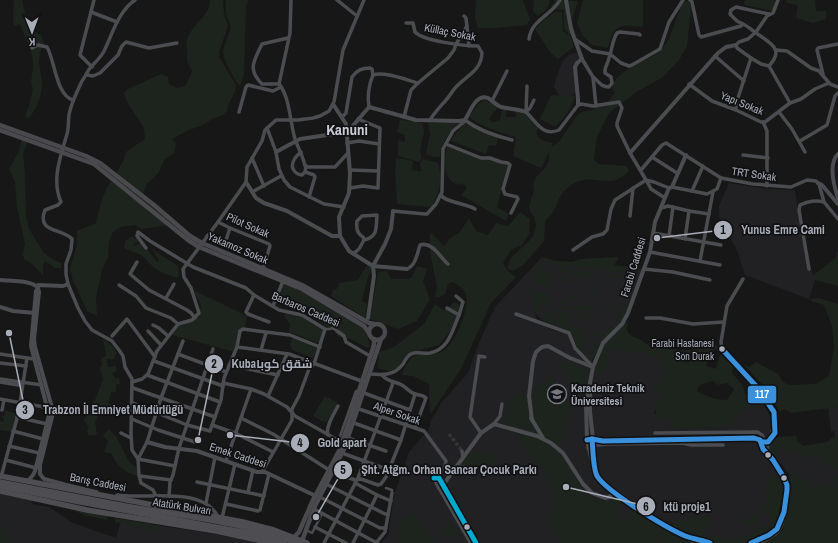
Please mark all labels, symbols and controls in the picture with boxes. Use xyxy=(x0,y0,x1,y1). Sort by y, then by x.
north arrow xyxy=(12,12,52,52)
street label: Küllaç Sokak xyxy=(423,20,477,44)
text: K xyxy=(28,35,36,49)
street label: Yapı Sokak xyxy=(718,88,766,118)
district label: Kanuni xyxy=(326,119,368,140)
street label: TRT Sokak xyxy=(731,164,778,184)
street label: Pilot Sokak xyxy=(224,209,272,241)
callout: Yunus Emre Cami xyxy=(713,218,833,242)
text: 1 xyxy=(720,222,726,238)
text: Yunus Emre Cami xyxy=(741,222,825,238)
street label: Yakamoz Sokak xyxy=(206,229,271,267)
street label: Farabi Caddesi xyxy=(617,235,649,299)
street label: Barbaros Caddesi xyxy=(270,288,342,330)
place label: Farabi Hastanesi Son Durak xyxy=(652,337,715,363)
marker: Farabi Hastanesi Son Durak xyxy=(717,344,727,354)
callout: Kubaشقق كوبا xyxy=(204,352,321,376)
text: 2 xyxy=(211,356,217,372)
text: Kubaشقق كوبا xyxy=(232,356,312,372)
place label: Karadeniz Teknik Üniversitesi xyxy=(571,381,646,408)
school or university icon: Karadeniz Teknik Üniversitesi xyxy=(546,383,568,405)
line badge: 117 xyxy=(747,385,777,404)
text: 117 xyxy=(755,387,769,401)
callout: Trabzon İl Emniyet Müdürlüğü xyxy=(15,398,192,422)
street label: Alper Sokak xyxy=(371,398,423,428)
text: 3 xyxy=(22,402,28,418)
text: Trabzon İl Emniyet Müdürlüğü xyxy=(43,402,183,418)
callout: Gold apart xyxy=(290,431,375,455)
text: 4 xyxy=(297,435,303,451)
text: Gold apart xyxy=(317,435,367,451)
street label: Emek Caddesi xyxy=(208,439,268,471)
unlabelled marker xyxy=(763,450,773,460)
callout: Şht. Atğm. Orhan Sancar Çocuk Parkı xyxy=(333,458,545,482)
text: 5 xyxy=(340,462,346,478)
text: Şht. Atğm. Orhan Sancar Çocuk Parkı xyxy=(361,462,537,478)
street label: Barış Caddesi xyxy=(69,470,127,494)
unlabelled marker xyxy=(779,473,789,483)
street label: Atatürk Bulvarı xyxy=(151,494,212,518)
callout: ktü proje1 xyxy=(636,494,719,518)
text: 6 xyxy=(643,499,649,515)
text: ktü proje1 xyxy=(663,499,711,515)
unlabelled marker xyxy=(462,522,472,532)

